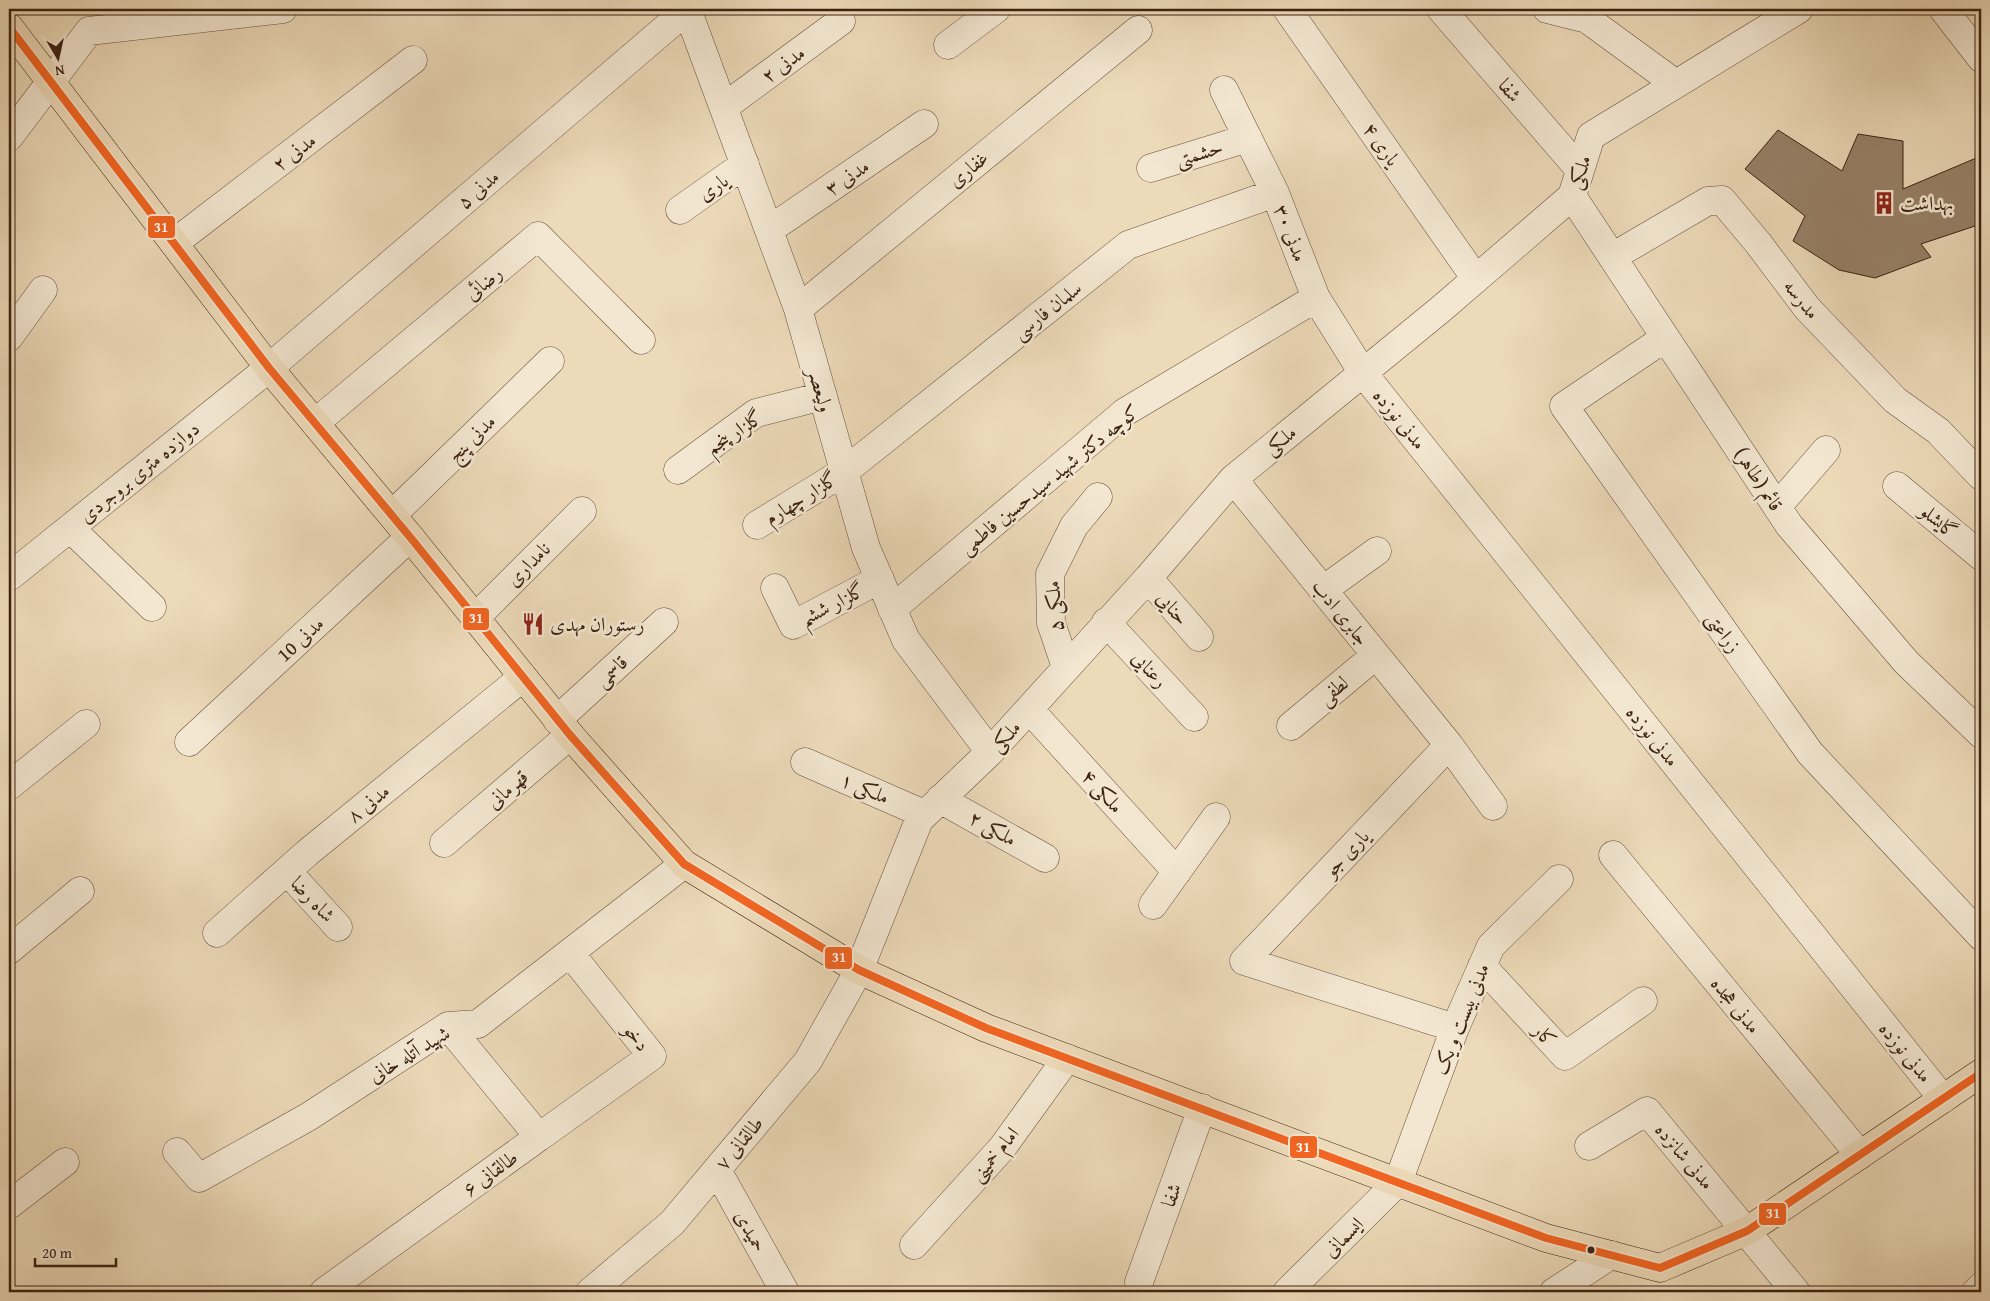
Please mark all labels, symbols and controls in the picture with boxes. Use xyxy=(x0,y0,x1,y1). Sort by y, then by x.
north arrow xyxy=(32,32,82,82)
street label: مدنی ۲ xyxy=(755,38,811,89)
text: N xyxy=(53,60,66,82)
street label: شفا xyxy=(1492,71,1529,108)
street label: یاری ۴ xyxy=(1357,116,1409,173)
street label: مدنی ۲ xyxy=(266,126,322,178)
street label: حشمتی xyxy=(1172,132,1226,174)
street label: غفاری xyxy=(941,143,994,194)
street label: مدنی ۳ xyxy=(819,151,875,202)
street label: ملکی xyxy=(1559,151,1598,193)
street label: مدنی ۵ xyxy=(450,162,505,215)
street label: یاری xyxy=(691,165,735,208)
place label: بهداشت xyxy=(1900,188,1953,217)
building icon: بهداشت xyxy=(1871,190,1897,216)
street label: مدنی ۳۰ xyxy=(1267,200,1316,266)
line badge: 31 xyxy=(147,215,176,239)
text: 31 xyxy=(154,217,168,237)
street label: رضائی xyxy=(458,258,508,307)
street label: مدرسه xyxy=(1777,272,1828,325)
street label: سلمان فارسی xyxy=(1006,273,1088,347)
street label: ولیعصر xyxy=(801,362,842,415)
street label: مدنی نوزده xyxy=(1367,382,1434,456)
street label: کوچه دکتر شهید سیدحسین فاطمی xyxy=(952,397,1145,561)
street label: گلزار پنجم xyxy=(699,402,771,465)
street label: مدنی پنج xyxy=(440,407,504,471)
street label: دوازده متری بروجردی xyxy=(72,414,205,529)
street label: ملکی xyxy=(1257,417,1302,462)
street label: قائم (طاهر) xyxy=(1724,441,1791,519)
street label: گلزار چهارم xyxy=(758,464,845,535)
street label: گایشلو xyxy=(1913,495,1964,545)
street label: نامداری xyxy=(499,534,557,593)
street label: جابری ادب xyxy=(1306,572,1377,651)
street label: گلزار ششم xyxy=(794,575,872,638)
street label: ملکی ۵ xyxy=(1037,580,1070,633)
street label: حنایی xyxy=(1150,584,1197,631)
street label: زراعتی xyxy=(1699,605,1749,659)
line badge: 31 xyxy=(462,607,490,631)
text: 31 xyxy=(469,608,483,628)
street label: مدنی 10 xyxy=(269,609,330,668)
place label: رستوران مهدی xyxy=(550,609,645,638)
restaurant icon: رستوران مهدی xyxy=(520,611,546,637)
street label: رعنایی xyxy=(1126,644,1175,694)
street label: قاسمی xyxy=(588,648,634,693)
street label: لطفی xyxy=(1311,668,1355,712)
street label: مدنی نوزده xyxy=(1620,699,1687,773)
street label: ملکی xyxy=(982,713,1027,758)
street label: قهرمانی xyxy=(479,762,534,815)
street label: ملکی ۴ xyxy=(1076,762,1131,819)
street label: ملکی ۱ xyxy=(836,764,894,811)
street label: مدنی ۸ xyxy=(340,776,395,829)
street label: ملکی ۲ xyxy=(964,803,1022,853)
street label: یاری جو xyxy=(1315,821,1376,885)
street label: شاه رضا xyxy=(284,869,342,928)
line badge: 31 xyxy=(824,946,853,970)
text: 31 xyxy=(832,947,846,967)
street label: مدنی بیست و یک xyxy=(1425,959,1496,1079)
street label: مدنی هجده xyxy=(1704,970,1768,1039)
street label: دخو xyxy=(616,1015,658,1057)
street label: کار xyxy=(1525,1015,1564,1053)
street label: مدنی نوزده xyxy=(1873,1015,1940,1089)
street label: شهید آتله خانی xyxy=(362,1018,455,1089)
street label: طالقانی ۷ xyxy=(707,1109,770,1176)
street label: مدنی شانزده xyxy=(1649,1116,1722,1195)
street label: امام خمینی xyxy=(962,1120,1028,1190)
line badge: 31 xyxy=(1289,1135,1318,1159)
text: 31 xyxy=(1296,1137,1310,1157)
street label: طالقانی ۶ xyxy=(456,1143,523,1203)
street label: شفا xyxy=(1153,1179,1188,1211)
line badge: 31 xyxy=(1758,1202,1787,1226)
text: 31 xyxy=(1766,1203,1780,1223)
street label: حمیدی xyxy=(728,1204,775,1257)
street label: ایسمانی xyxy=(1316,1210,1370,1264)
scale bar xyxy=(35,1236,116,1268)
text: 20 m xyxy=(42,1242,73,1263)
unlabelled marker xyxy=(1586,1245,1596,1255)

